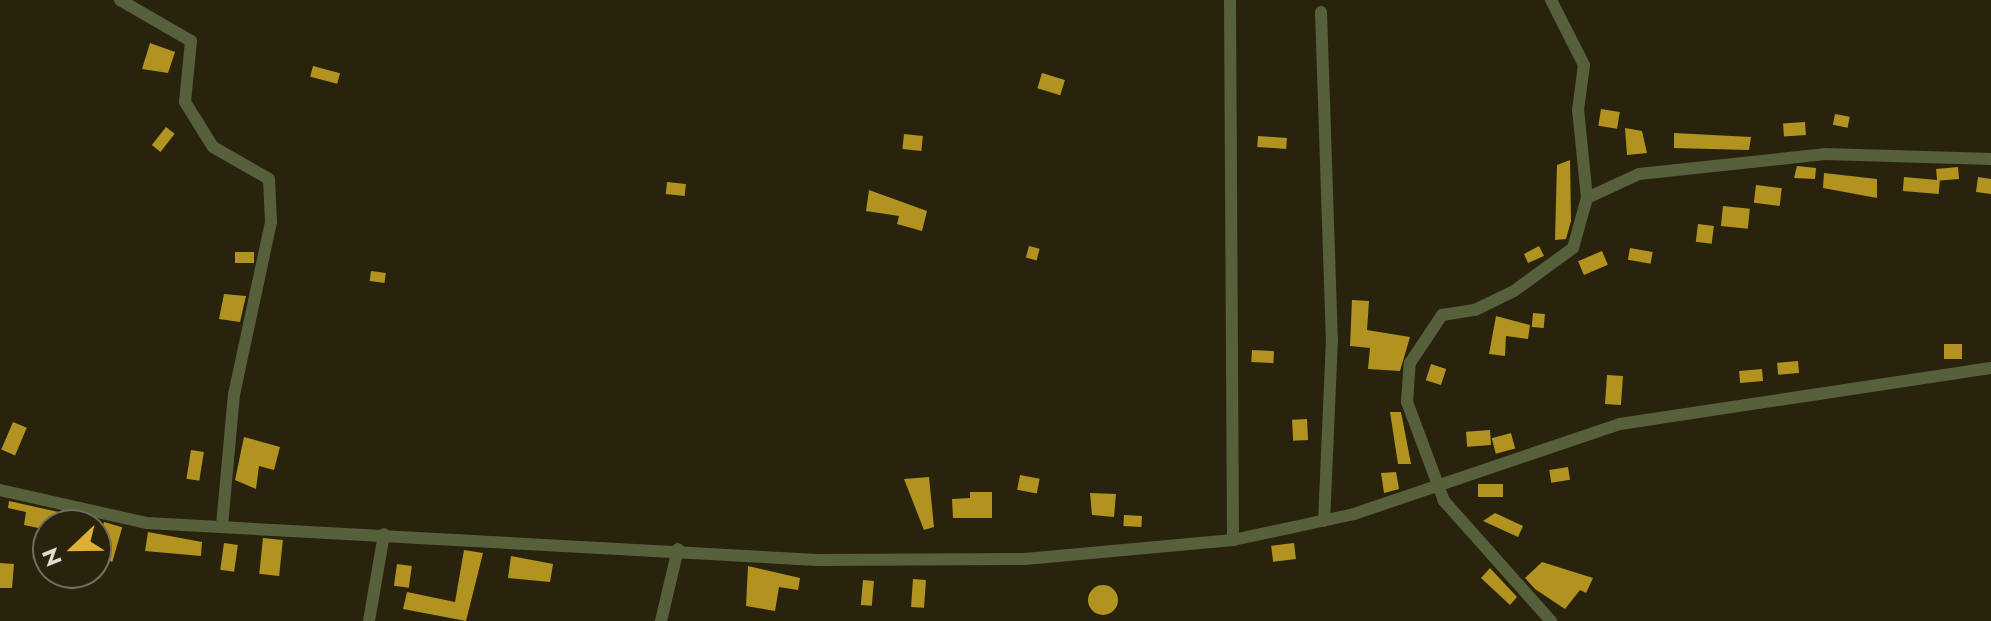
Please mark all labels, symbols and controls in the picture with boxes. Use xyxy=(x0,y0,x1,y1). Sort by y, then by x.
north arrow xyxy=(32,509,112,589)
text: N xyxy=(33,543,70,571)

